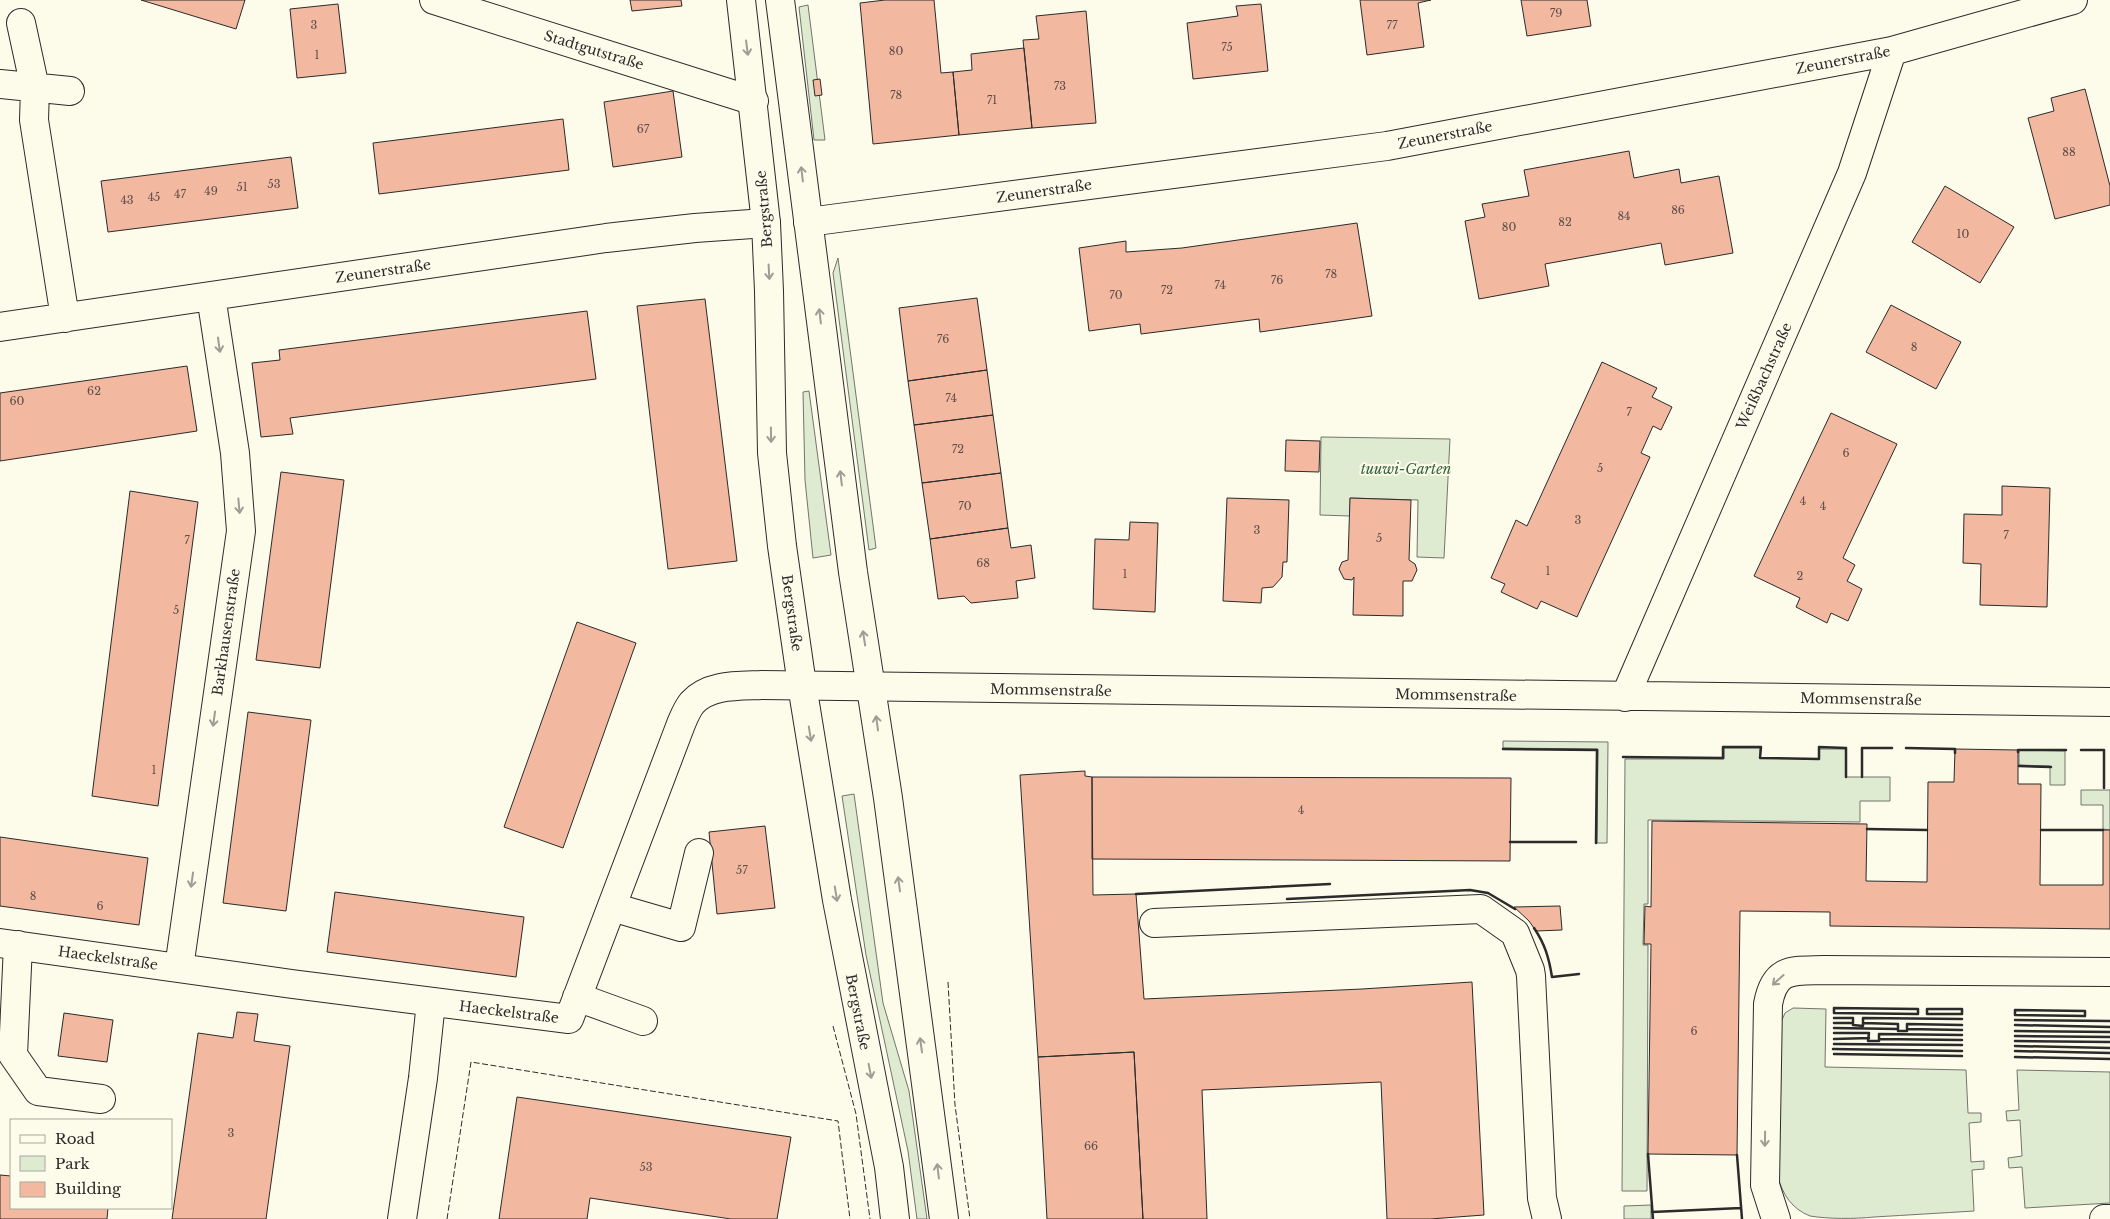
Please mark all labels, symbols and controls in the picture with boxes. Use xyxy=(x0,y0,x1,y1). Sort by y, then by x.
house number: 79 xyxy=(1550,6,1562,20)
house number: 3 xyxy=(311,18,318,32)
house number: 77 xyxy=(1386,18,1398,32)
street label: Stadtgutstraße xyxy=(542,26,646,74)
one-way arrow xyxy=(743,40,753,56)
house number: 75 xyxy=(1221,40,1233,54)
street label: Zeunerstraße xyxy=(1794,42,1892,78)
house number: 80 xyxy=(889,44,903,58)
house number: 1 xyxy=(315,48,320,62)
house number: 73 xyxy=(1054,79,1066,93)
house number: 78 xyxy=(890,88,902,102)
house number: 71 xyxy=(987,93,997,107)
street label: Zeunerstraße xyxy=(1396,117,1494,153)
house number: 67 xyxy=(637,122,650,136)
house number: 88 xyxy=(2062,145,2076,159)
one-way arrow xyxy=(797,166,807,182)
street label: Bergstraße xyxy=(752,170,776,248)
street label: Zeunerstraße xyxy=(995,175,1093,207)
house number: 53 xyxy=(267,177,281,191)
house number: 51 xyxy=(236,180,248,194)
house number: 49 xyxy=(204,184,218,198)
house number: 47 xyxy=(174,187,186,201)
house number: 45 xyxy=(148,190,160,204)
house number: 43 xyxy=(120,193,134,207)
house number: 86 xyxy=(1671,203,1685,217)
house number: 84 xyxy=(1617,209,1631,223)
house number: 82 xyxy=(1558,215,1572,229)
house number: 80 xyxy=(1502,220,1516,234)
house number: 10 xyxy=(1957,227,1970,241)
street label: Zeunerstraße xyxy=(334,255,432,287)
one-way arrow xyxy=(764,264,773,280)
house number: 78 xyxy=(1325,267,1337,281)
house number: 76 xyxy=(1271,273,1283,287)
house number: 74 xyxy=(1214,278,1226,292)
house number: 72 xyxy=(1161,283,1173,297)
house number: 70 xyxy=(1109,288,1123,302)
one-way arrow xyxy=(815,309,825,325)
street label: Weißbachstraße xyxy=(1732,320,1796,433)
house number: 76 xyxy=(937,332,949,346)
one-way arrow xyxy=(214,336,224,352)
house number: 8 xyxy=(1911,340,1917,354)
house number: 62 xyxy=(87,384,101,398)
house number: 74 xyxy=(945,391,957,405)
house number: 60 xyxy=(10,394,25,408)
house number: 7 xyxy=(1626,405,1632,419)
one-way arrow xyxy=(767,426,776,442)
house number: 72 xyxy=(952,442,964,456)
house number: 6 xyxy=(1842,446,1850,460)
park label: tuuwi-Garten xyxy=(1361,460,1452,478)
house number: 5 xyxy=(1597,461,1603,475)
one-way arrow xyxy=(836,470,846,486)
house number: 4 xyxy=(1800,494,1806,508)
one-way arrow xyxy=(234,497,244,513)
house number: 70 xyxy=(958,499,972,513)
house number: 4 xyxy=(1820,499,1826,513)
house number: 3 xyxy=(1575,513,1582,527)
house number: 3 xyxy=(1254,523,1261,537)
house number: 7 xyxy=(2003,528,2009,542)
house number: 5 xyxy=(1376,531,1382,545)
house number: 7 xyxy=(184,533,190,547)
house number: 68 xyxy=(976,556,990,570)
house number: 1 xyxy=(1546,564,1551,578)
street label: Barkhausenstraße xyxy=(208,567,244,697)
house number: 1 xyxy=(1123,567,1128,581)
house number: 2 xyxy=(1797,569,1804,583)
street label: Bergstraße xyxy=(778,573,806,653)
house number: 5 xyxy=(173,603,179,617)
one-way arrow xyxy=(858,631,868,647)
street label: Mommsenstraße xyxy=(990,680,1112,700)
street label: Mommsenstraße xyxy=(1395,685,1517,705)
street label: Mommsenstraße xyxy=(1800,689,1922,709)
one-way arrow xyxy=(209,710,219,726)
one-way arrow xyxy=(871,715,881,731)
one-way arrow xyxy=(805,725,815,741)
house number: 1 xyxy=(152,763,157,777)
house number: 4 xyxy=(1298,803,1304,817)
house number: 57 xyxy=(736,863,748,877)
one-way arrow xyxy=(187,871,197,887)
one-way arrow xyxy=(894,876,904,892)
one-way arrow xyxy=(831,886,841,902)
house number: 8 xyxy=(30,889,36,903)
house number: 6 xyxy=(96,899,104,913)
street label: Haeckelstraße xyxy=(57,942,159,974)
street label: Bergstraße xyxy=(842,972,874,1052)
one-way arrow xyxy=(1772,974,1785,986)
street label: Haeckelstraße xyxy=(458,997,560,1027)
house number: 6 xyxy=(1690,1024,1698,1038)
one-way arrow xyxy=(916,1037,926,1053)
one-way arrow xyxy=(865,1062,875,1078)
legend xyxy=(10,1119,172,1209)
house number: 3 xyxy=(228,1126,235,1140)
text: Road xyxy=(55,1129,95,1148)
one-way arrow xyxy=(1760,1130,1770,1146)
house number: 66 xyxy=(1084,1139,1098,1153)
text: Park xyxy=(55,1154,91,1173)
house number: 53 xyxy=(639,1160,653,1174)
one-way arrow xyxy=(933,1163,943,1179)
text: Building xyxy=(55,1179,122,1198)

